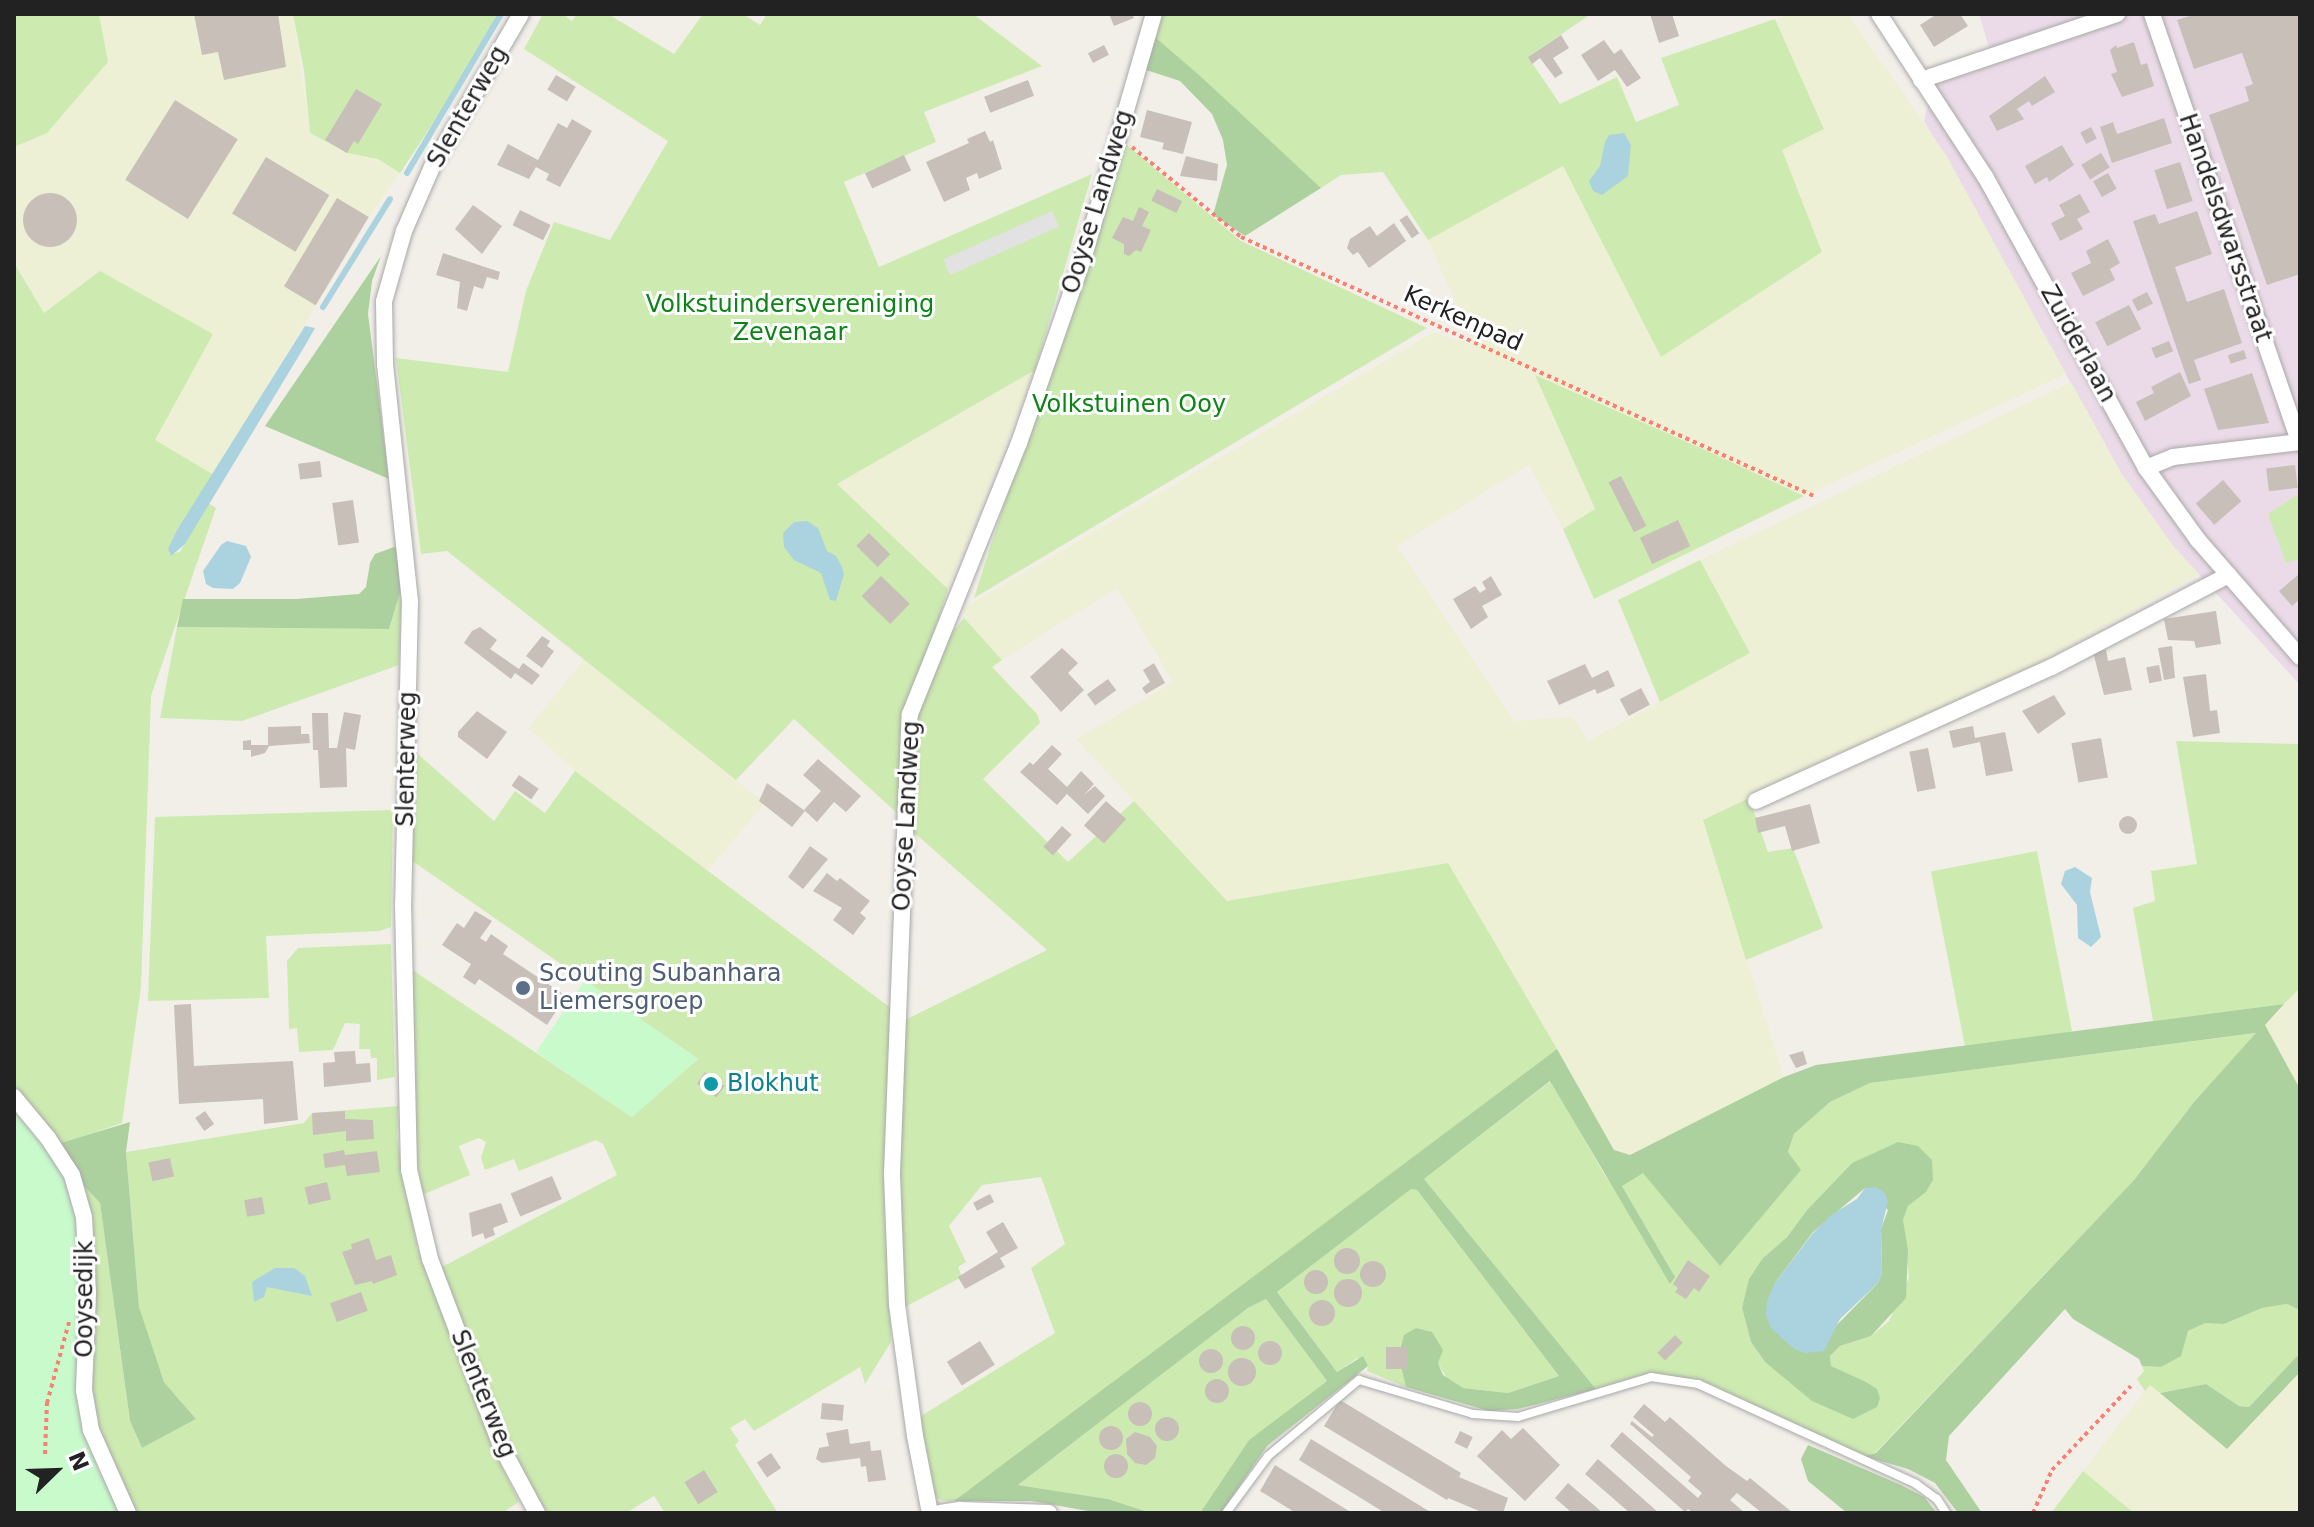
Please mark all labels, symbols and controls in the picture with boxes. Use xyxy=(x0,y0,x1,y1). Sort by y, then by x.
street label: Slenterweg xyxy=(422,41,514,173)
street label: Ooyse Landweg xyxy=(1056,107,1140,297)
street label: Handelsdwarsstraat xyxy=(2172,110,2278,346)
street label: Kerkenpad xyxy=(1399,280,1527,358)
street label: Zuiderlaan xyxy=(2034,280,2122,408)
park label: Volkstuindersvereniging Zevenaar xyxy=(646,291,934,347)
park label: Volkstuinen Ooy xyxy=(1032,391,1226,419)
street label: Slenterweg xyxy=(391,691,423,827)
street label: Ooyse Landweg xyxy=(888,720,926,912)
place label: Scouting Subanhara Liemersgroep xyxy=(539,960,782,1016)
marker: Scouting Subanhara Liemersgroep xyxy=(514,979,532,997)
place label: Blokhut xyxy=(727,1070,819,1098)
marker: Blokhut xyxy=(702,1075,720,1093)
street label: Ooysedijk xyxy=(71,1240,99,1358)
street label: Slenterweg xyxy=(444,1326,522,1462)
north arrow xyxy=(16,1431,96,1511)
text: N xyxy=(63,1448,94,1475)

